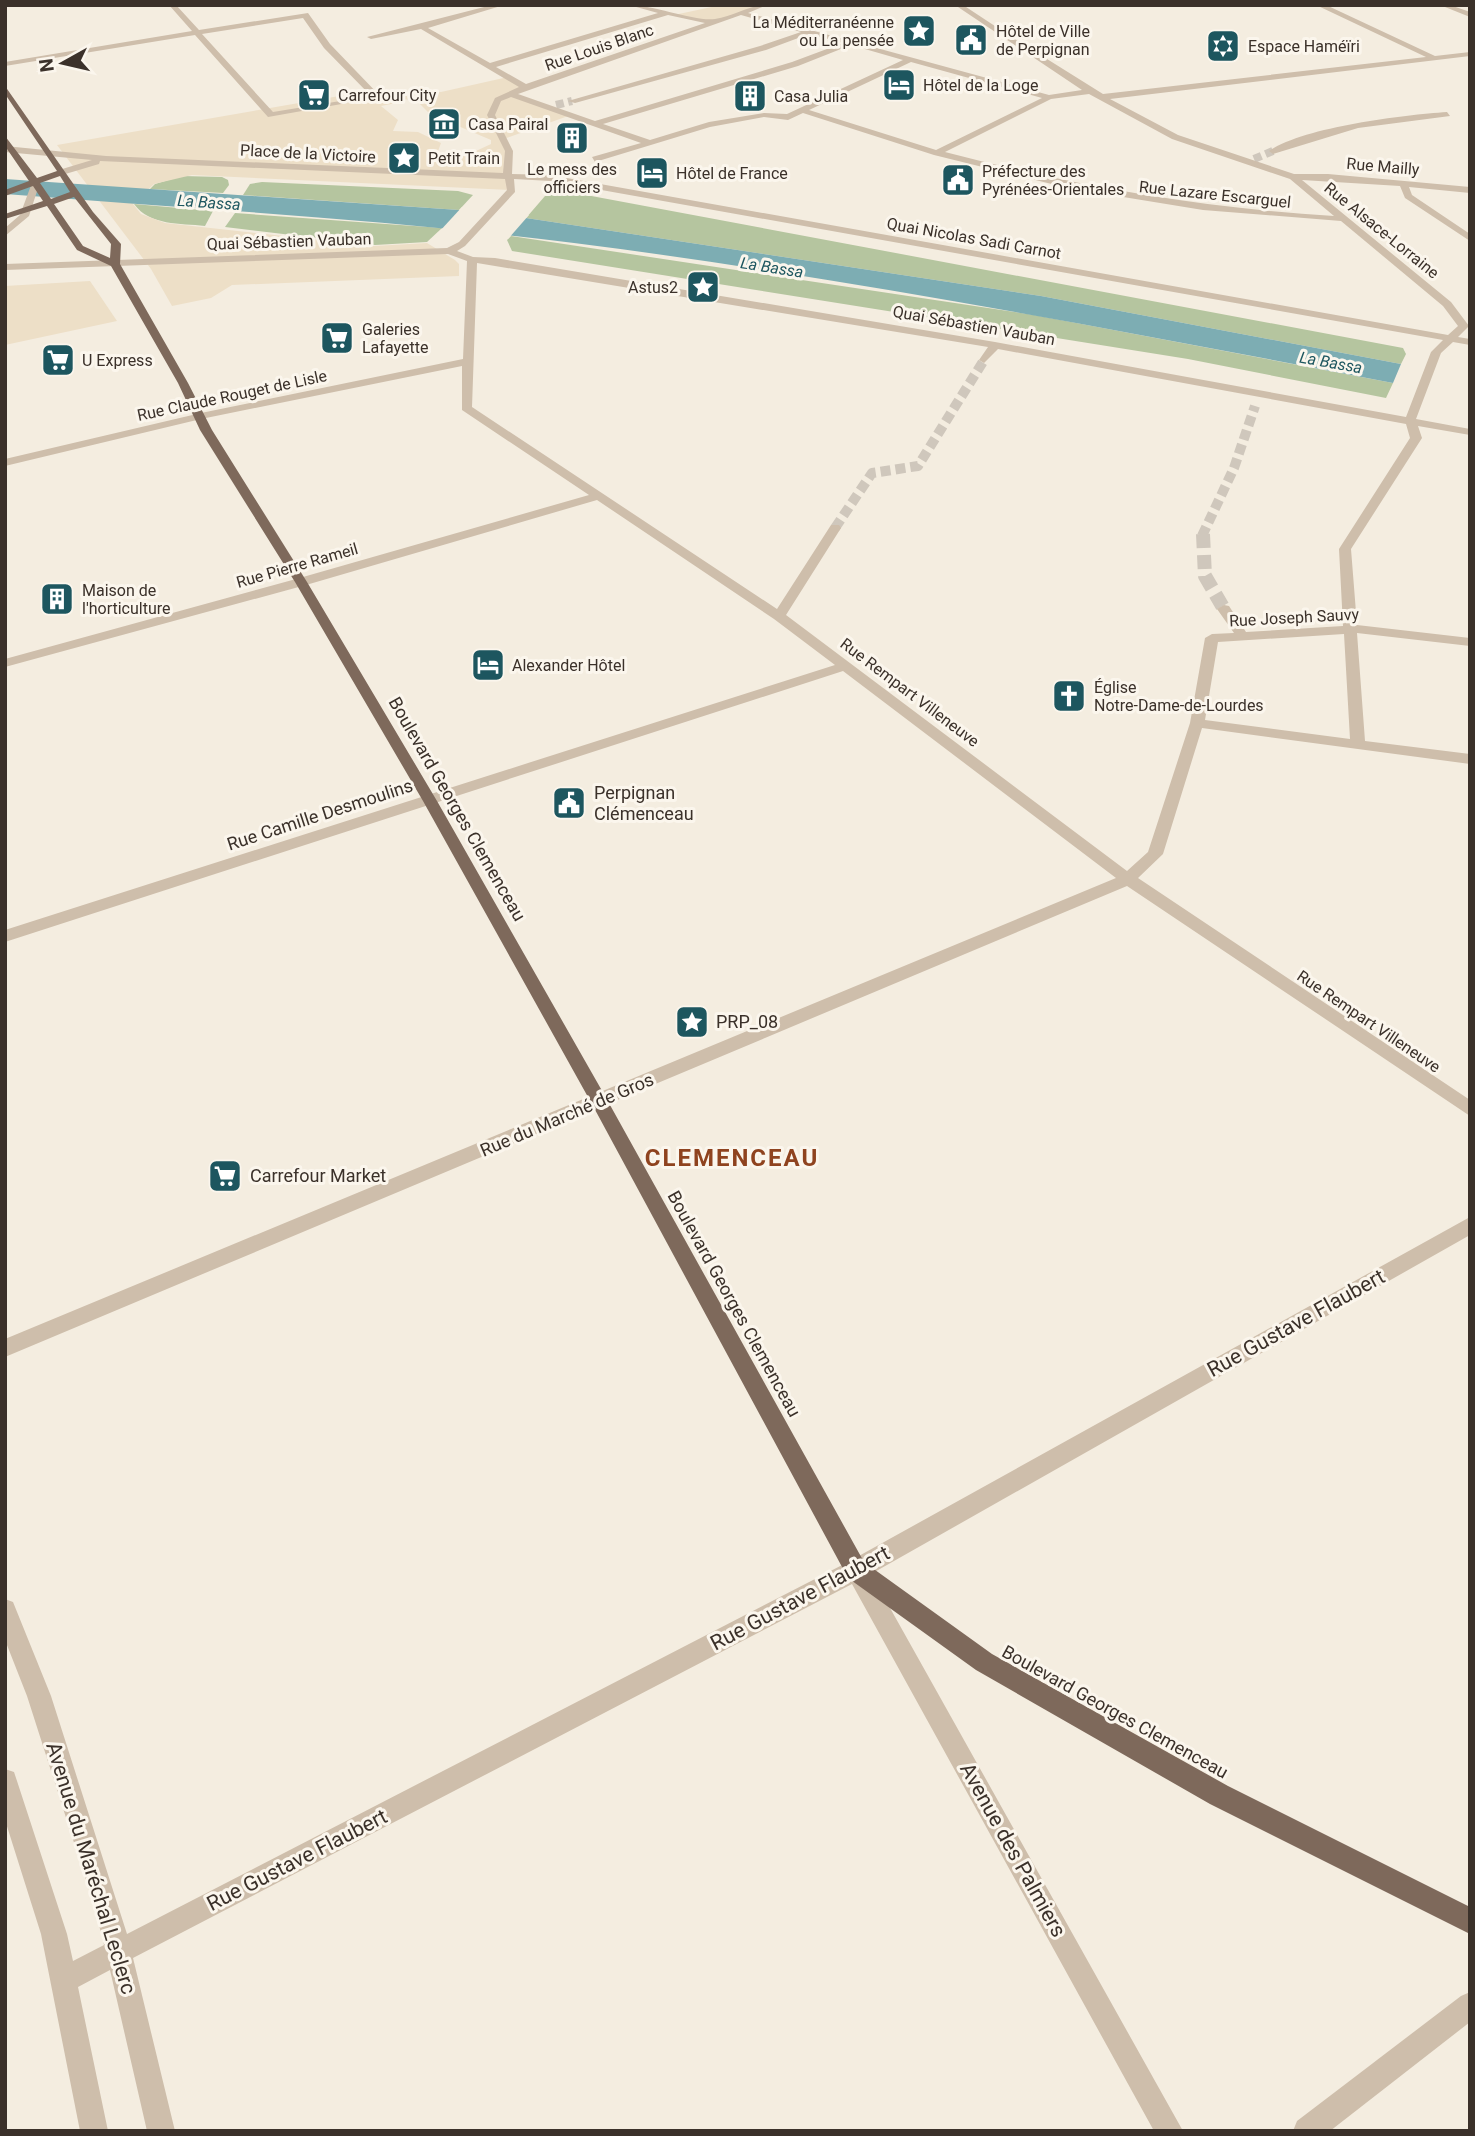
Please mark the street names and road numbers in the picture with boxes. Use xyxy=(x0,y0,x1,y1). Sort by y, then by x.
street label: Rue Louis Blanc xyxy=(542,20,656,75)
street label: Place de la Victoire xyxy=(240,140,376,167)
street label: Rue Mailly xyxy=(1346,154,1421,179)
street label: Rue Lazare Escarguel xyxy=(1138,177,1292,212)
street label: Rue Alsace-Lorraine xyxy=(1321,178,1443,282)
street label: Quai Nicolas Sadi Carnot xyxy=(885,214,1063,263)
street label: Quai Sébastien Vauban xyxy=(206,229,372,254)
street label: Quai Sébastien Vauban xyxy=(891,302,1057,349)
street label: Rue Claude Rouget de Lisle xyxy=(135,366,329,425)
street label: Rue Pierre Rameil xyxy=(234,539,360,592)
street label: Rue Joseph Sauvy xyxy=(1229,605,1360,630)
street label: Rue Rempart Villeneuve xyxy=(837,634,983,751)
street label: Boulevard Georges Clemenceau xyxy=(385,693,530,924)
street label: Rue Camille Desmoulins xyxy=(224,775,415,854)
street label: Rue Rempart Villeneuve xyxy=(1293,966,1444,1076)
street label: Rue du Marché de Gros xyxy=(477,1068,657,1161)
street label: Boulevard Georges Clemenceau xyxy=(663,1187,805,1420)
street label: Rue Gustave Flaubert xyxy=(1203,1264,1389,1382)
street label: Rue Gustave Flaubert xyxy=(706,1541,894,1655)
street label: Boulevard Georges Clemenceau xyxy=(999,1641,1232,1783)
street label: Avenue du Maréchal Leclerc xyxy=(41,1739,141,1997)
street label: Avenue des Palmiers xyxy=(955,1759,1071,1941)
street label: Rue Gustave Flaubert xyxy=(203,1804,391,1916)

